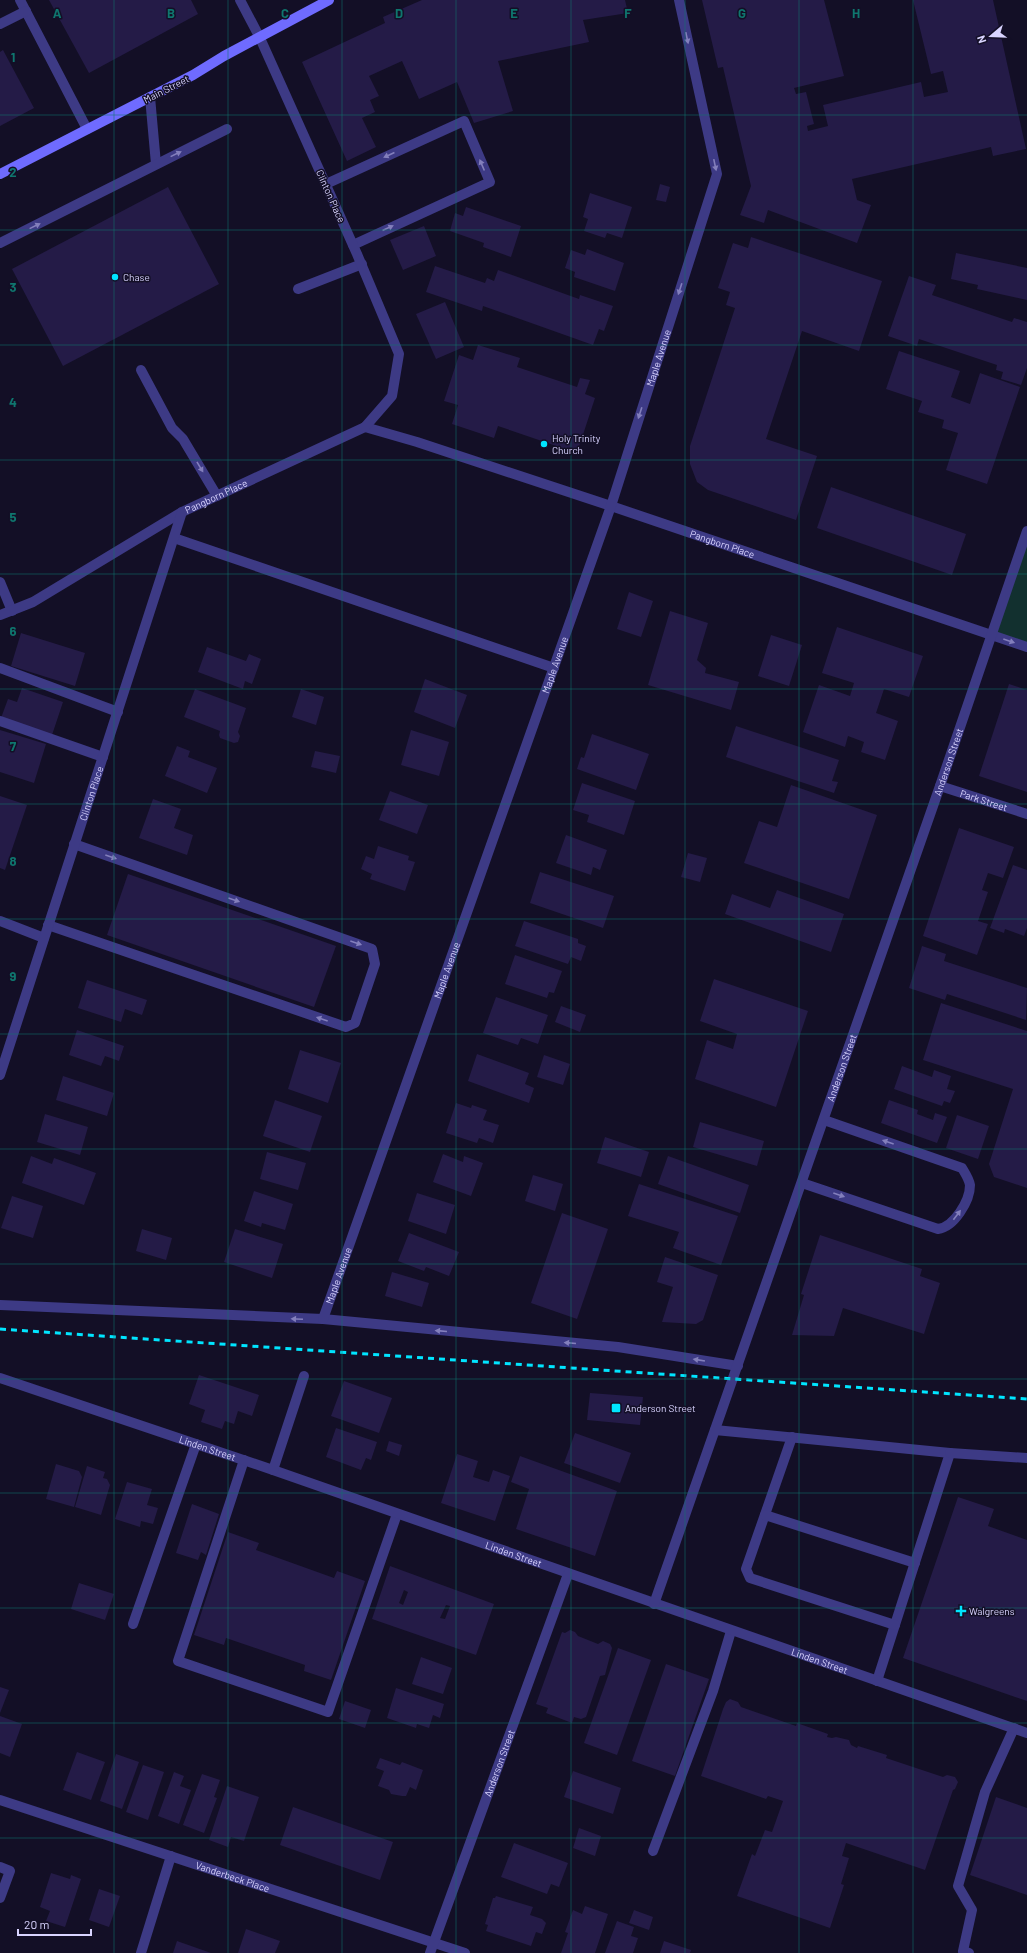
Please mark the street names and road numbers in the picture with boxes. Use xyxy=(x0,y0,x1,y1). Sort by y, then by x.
street label: Main Street xyxy=(141,72,191,106)
street label: Clinton Place xyxy=(314,168,348,224)
street label: Maple Avenue xyxy=(644,328,673,388)
street label: Pangborn Place xyxy=(183,477,249,516)
street label: Pangborn Place xyxy=(688,527,756,560)
street label: Maple Avenue xyxy=(539,635,570,695)
street label: Anderson Street xyxy=(931,726,965,797)
street label: Clinton Place xyxy=(77,765,105,822)
street label: Park Street xyxy=(959,787,1009,813)
street label: Maple Avenue xyxy=(431,940,462,1000)
street label: Anderson Street xyxy=(824,1032,859,1103)
street label: Maple Avenue xyxy=(323,1246,354,1306)
street label: Linden Street xyxy=(178,1433,238,1463)
street label: Linden Street xyxy=(484,1539,544,1569)
street label: Linden Street xyxy=(790,1645,850,1676)
street label: Anderson Street xyxy=(481,1728,517,1799)
street label: Vanderbeck Place xyxy=(194,1859,271,1894)

